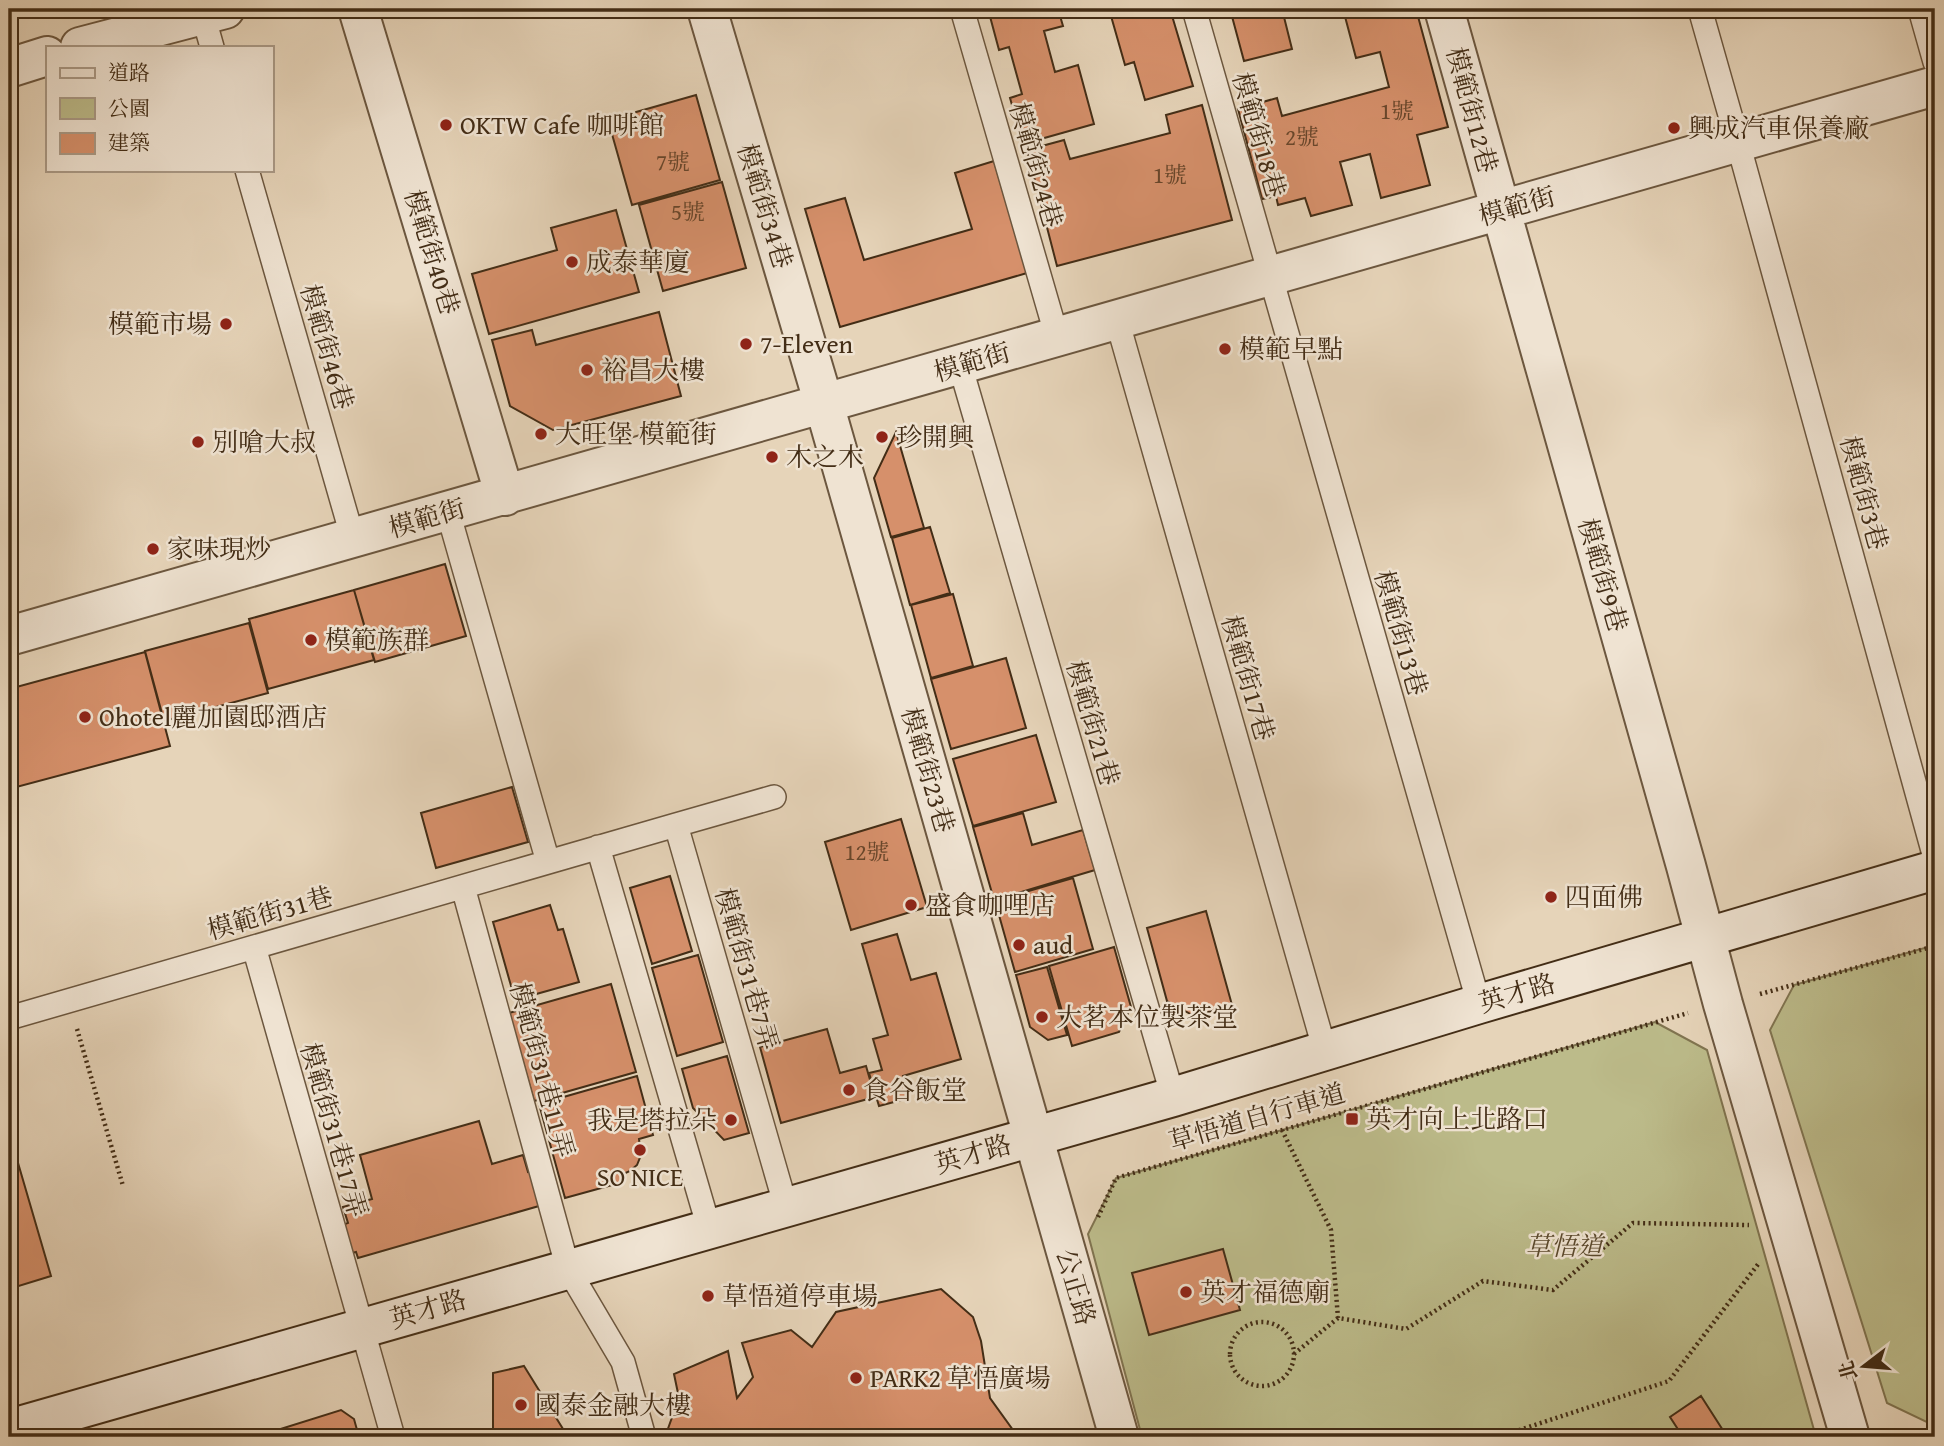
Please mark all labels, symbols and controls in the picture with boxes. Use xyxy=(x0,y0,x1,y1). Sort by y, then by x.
street label: 模範街12巷 xyxy=(1437,42,1508,177)
legend xyxy=(46,46,273,172)
text: 道路 xyxy=(108,57,150,88)
street label: 模範街18巷 xyxy=(1223,67,1296,202)
text: 公園 xyxy=(108,93,150,124)
house number: 1號 xyxy=(1380,94,1414,127)
street label: 模範街24巷 xyxy=(1000,97,1073,232)
place label: OKTW Cafe 咖啡館 xyxy=(460,105,664,144)
place label: 興成汽車保養廠 xyxy=(1688,108,1870,147)
marker: OKTW Cafe 咖啡館 xyxy=(438,117,454,133)
house number: 2號 xyxy=(1285,120,1319,153)
marker: 興成汽車保養廠 xyxy=(1666,120,1682,136)
text: 建築 xyxy=(108,127,150,158)
street label: 模範街34巷 xyxy=(728,138,803,273)
house number: 7號 xyxy=(656,145,690,178)
house number: 1號 xyxy=(1153,158,1187,191)
street label: 模範街 xyxy=(1474,176,1560,235)
street label: 模範街40巷 xyxy=(395,184,470,319)
house number: 5號 xyxy=(671,195,705,228)
place label: 成泰華廈 xyxy=(586,242,690,281)
marker: 成泰華廈 xyxy=(564,254,580,270)
street label: 模範街46巷 xyxy=(291,279,364,414)
place label: 模範市場 xyxy=(108,304,212,343)
marker: 模範市場 xyxy=(218,316,234,332)
place label: 7-Eleven xyxy=(760,324,854,363)
place label: 模範早點 xyxy=(1239,329,1343,368)
street label: 模範街 xyxy=(929,332,1015,391)
marker: 7-Eleven xyxy=(738,336,754,352)
marker: 模範早點 xyxy=(1217,341,1233,357)
place label: 裕昌大樓 xyxy=(601,350,705,389)
marker: 裕昌大樓 xyxy=(579,362,595,378)
place label: 大旺堡 模範街 xyxy=(555,414,717,453)
place label: 珍開興 xyxy=(896,417,974,456)
place label: 別嗆大叔 xyxy=(212,422,316,461)
marker: 大旺堡 模範街 xyxy=(533,426,549,442)
marker: 珍開興 xyxy=(874,429,890,445)
street label: 模範街3巷 xyxy=(1831,432,1898,554)
marker: 別嗆大叔 xyxy=(190,434,206,450)
place label: 木之木 xyxy=(786,437,864,476)
marker: 木之木 xyxy=(764,449,780,465)
street label: 模範街 xyxy=(384,488,470,547)
street label: 模範街9巷 xyxy=(1569,513,1638,636)
place label: 家味現炒 xyxy=(167,529,271,568)
marker: 家味現炒 xyxy=(145,541,161,557)
street label: 模範街13巷 xyxy=(1365,565,1438,700)
street label: 模範街17巷 xyxy=(1212,610,1285,745)
place label: 模範族群 xyxy=(325,620,429,659)
marker: 模範族群 xyxy=(303,632,319,648)
street label: 模範街21巷 xyxy=(1057,655,1130,790)
place label: Ohotel麗加園邸酒店 xyxy=(99,697,327,736)
street label: 模範街23巷 xyxy=(892,702,965,837)
marker: Ohotel麗加園邸酒店 xyxy=(77,709,93,725)
house number: 12號 xyxy=(844,835,890,868)
street label: 模範街31巷 xyxy=(202,876,337,949)
place label: 四面佛 xyxy=(1565,877,1643,916)
street label: 模範街31巷7弄 xyxy=(706,883,789,1055)
place label: 盛食咖哩店 xyxy=(925,885,1055,924)
marker: 四面佛 xyxy=(1543,889,1559,905)
marker: 盛食咖哩店 xyxy=(903,897,919,913)
place label: aud xyxy=(1033,925,1073,964)
marker: aud xyxy=(1011,937,1027,953)
street label: 英才路 xyxy=(1474,963,1560,1022)
street label: 模範街31巷11弄 xyxy=(500,978,585,1162)
place label: 大茗本位製茶堂 xyxy=(1056,997,1238,1036)
marker: 大茗本位製茶堂 xyxy=(1034,1009,1050,1025)
street label: 模範街31巷17弄 xyxy=(291,1038,378,1222)
place label: 食谷飯堂 xyxy=(863,1070,967,1109)
street label: 草悟道自行車道 xyxy=(1164,1073,1350,1160)
marker: 食谷飯堂 xyxy=(841,1082,857,1098)
place label: 英才向上北路口 xyxy=(1366,1099,1548,1138)
place label: 我是塔拉朵 xyxy=(587,1100,717,1139)
marker: 英才向上北路口 xyxy=(1344,1111,1360,1127)
marker: 我是塔拉朵 xyxy=(723,1112,739,1128)
street label: 英才路 xyxy=(930,1124,1016,1183)
marker: SO NICE xyxy=(632,1142,648,1158)
place label: SO NICE xyxy=(597,1157,683,1196)
park label: 草悟道 xyxy=(1525,1226,1606,1265)
street label: 公正路 xyxy=(1047,1244,1106,1330)
place label: 英才福德廟 xyxy=(1200,1272,1330,1311)
place label: 草悟道停車場 xyxy=(722,1276,878,1315)
street label: 英才路 xyxy=(385,1279,471,1338)
marker: 英才福德廟 xyxy=(1178,1284,1194,1300)
marker: 草悟道停車場 xyxy=(700,1288,716,1304)
north arrow xyxy=(1828,1330,1898,1400)
place label: PARK2 草悟廣場 xyxy=(870,1358,1051,1397)
text: 北 xyxy=(1832,1358,1864,1384)
marker: PARK2 草悟廣場 xyxy=(848,1370,864,1386)
place label: 國泰金融大樓 xyxy=(535,1385,691,1424)
marker: 國泰金融大樓 xyxy=(513,1397,529,1413)

